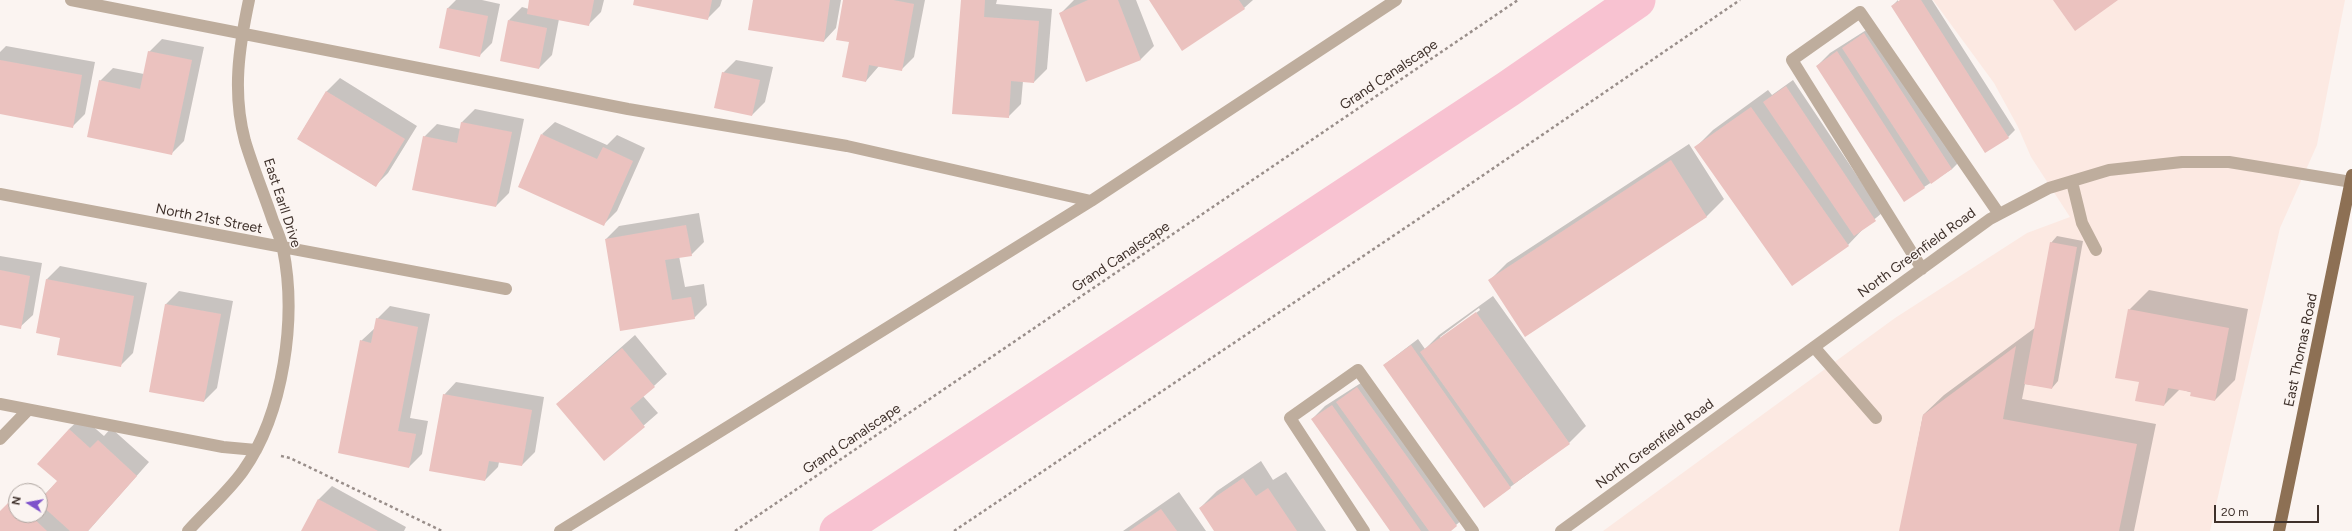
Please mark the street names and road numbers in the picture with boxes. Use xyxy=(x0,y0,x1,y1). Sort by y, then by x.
street label: Grand Canalscape xyxy=(1337,36,1441,114)
street label: East Earll Drive xyxy=(260,156,304,250)
street label: North 21st Street xyxy=(154,200,264,238)
street label: North Greenfield Road xyxy=(1855,205,1979,301)
street label: Grand Canalscape xyxy=(1069,218,1173,296)
street label: East Thomas Road xyxy=(2281,292,2321,408)
street label: North Greenfield Road xyxy=(1593,396,1717,492)
street label: Grand Canalscape xyxy=(800,400,904,478)

